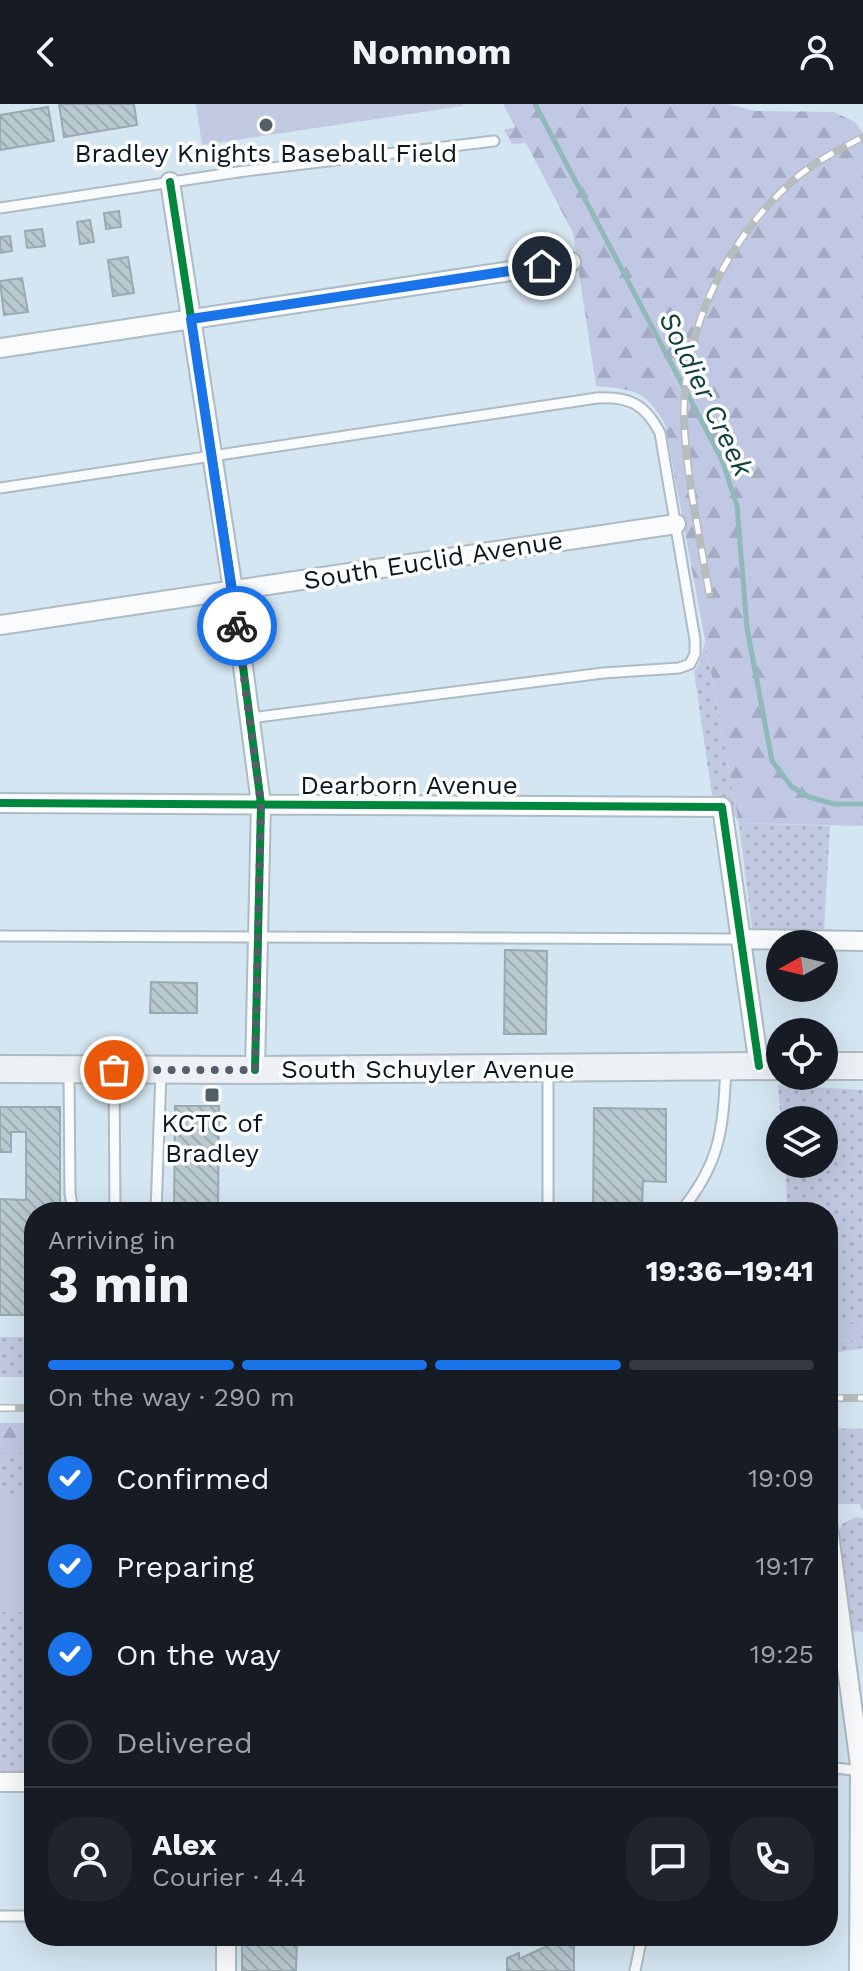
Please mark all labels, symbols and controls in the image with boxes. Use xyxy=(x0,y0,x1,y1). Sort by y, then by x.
icon: back xyxy=(24,30,68,74)
icon: person xyxy=(795,30,839,74)
text: Nomnom xyxy=(352,31,511,73)
marker: Bradley Knights Baseball Field xyxy=(257,116,275,134)
place label: Bradley Knights Baseball Field xyxy=(75,138,457,168)
pin xyxy=(508,232,576,300)
icon: home xyxy=(520,244,564,288)
water label: Soldier Creek xyxy=(652,306,760,482)
street label: South Euclid Avenue xyxy=(301,525,565,595)
courier xyxy=(197,586,277,666)
icon: bike xyxy=(215,604,259,648)
street label: Dearborn Avenue xyxy=(300,770,518,800)
north arrow xyxy=(766,930,838,1002)
map controls xyxy=(766,930,838,1178)
button: locate xyxy=(766,1018,838,1090)
pin xyxy=(80,1036,148,1104)
icon: bag xyxy=(92,1048,136,1092)
street label: South Schuyler Avenue xyxy=(281,1054,575,1084)
marker: KCTC of Bradley xyxy=(203,1086,221,1104)
button: layers xyxy=(766,1106,838,1178)
place label: KCTC of Bradley xyxy=(161,1108,263,1168)
text: Arriving in xyxy=(48,1225,176,1255)
text: 19:36–19:41 xyxy=(646,1253,814,1288)
text: 3 min xyxy=(48,1254,190,1315)
text: On the way · 290 m xyxy=(48,1382,295,1412)
icon: check xyxy=(48,1456,92,1500)
text: Confirmed xyxy=(116,1461,270,1496)
text: 19:09 xyxy=(748,1463,814,1493)
icon: check xyxy=(48,1544,92,1588)
text: Preparing xyxy=(116,1549,254,1584)
text: 19:17 xyxy=(755,1551,814,1581)
icon: check xyxy=(48,1632,92,1676)
text: On the way xyxy=(116,1637,281,1672)
text: 19:25 xyxy=(750,1639,814,1669)
text: Delivered xyxy=(116,1725,253,1760)
button: person xyxy=(48,1817,132,1901)
button: chat xyxy=(626,1817,710,1901)
button: phone xyxy=(730,1817,814,1901)
text: Alex xyxy=(152,1827,216,1862)
text: Courier · 4.4 xyxy=(152,1862,306,1892)

